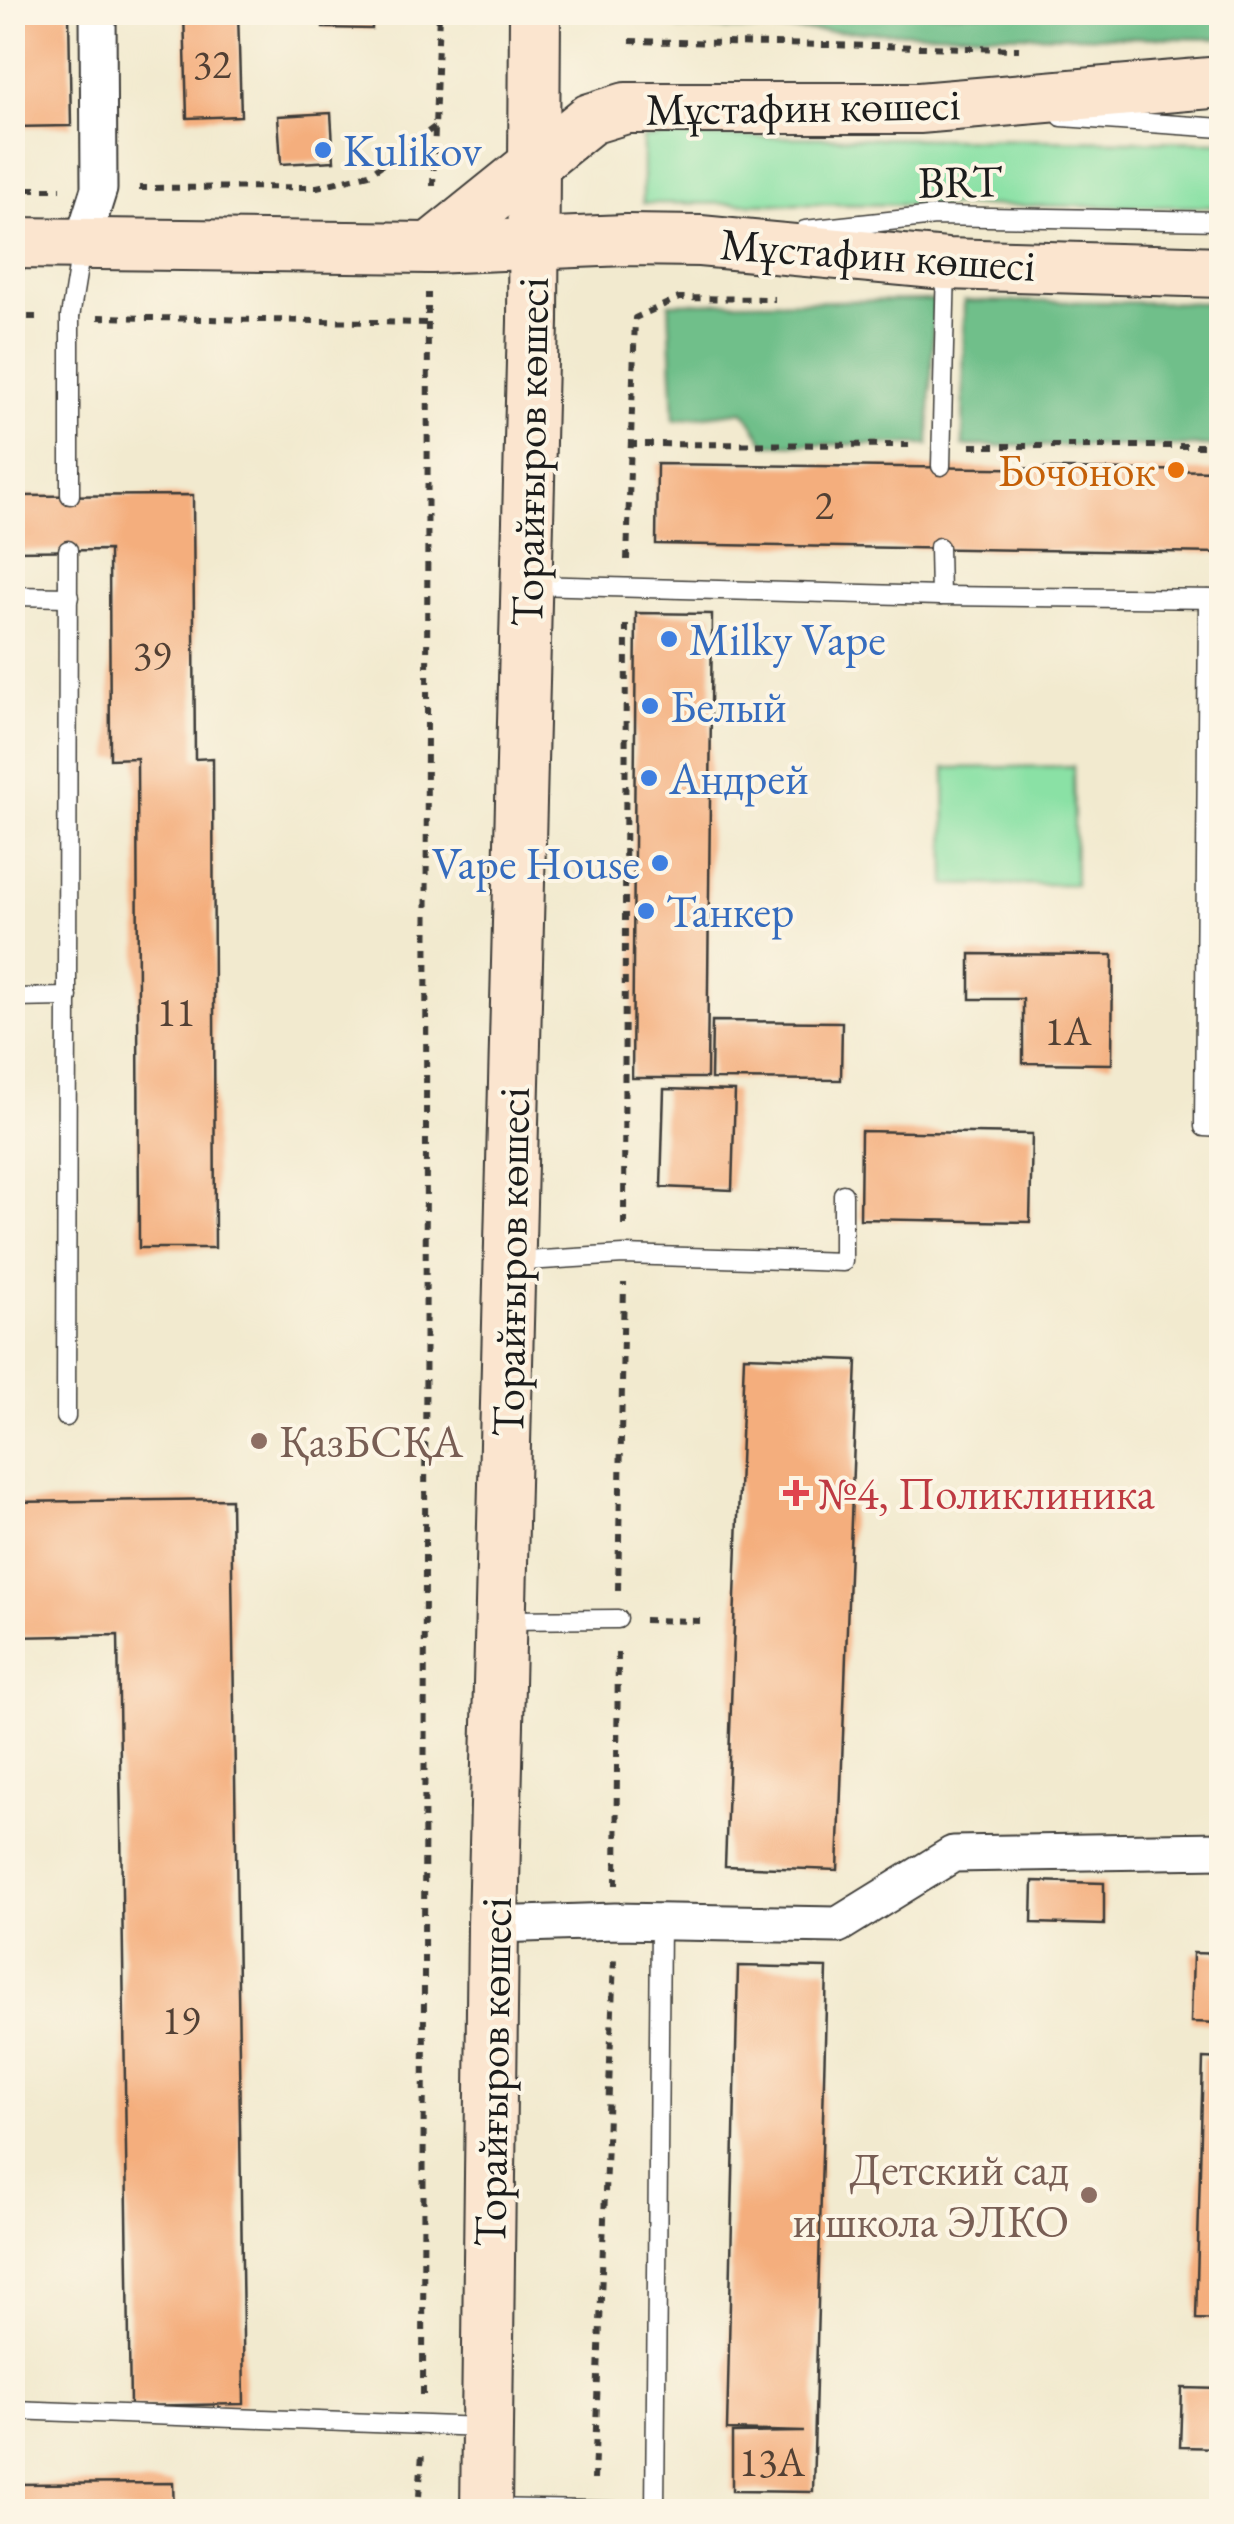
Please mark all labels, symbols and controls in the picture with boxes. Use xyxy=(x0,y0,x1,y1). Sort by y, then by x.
house number: 32 xyxy=(193,38,231,90)
street label: Мұстафин көшесі xyxy=(645,74,961,138)
place label: Kulikov xyxy=(343,121,482,179)
marker: Kulikov xyxy=(312,139,334,161)
street label: BRT xyxy=(917,151,1003,211)
street label: Мұcтафин көшесі xyxy=(718,214,1038,294)
street label: Торайғыров көшесі xyxy=(497,277,561,627)
place label: Бочонок xyxy=(998,441,1156,499)
marker: Бочонок xyxy=(1165,459,1187,481)
house number: 2 xyxy=(814,479,834,531)
place label: Milky Vape xyxy=(689,610,886,668)
marker: Milky Vape xyxy=(658,628,680,650)
house number: 39 xyxy=(133,629,171,681)
place label: Белый xyxy=(670,677,787,735)
marker: Белый xyxy=(639,695,661,717)
place label: Андрей xyxy=(668,749,809,807)
marker: Андрей xyxy=(638,767,660,789)
place label: Vape House xyxy=(432,834,640,892)
marker: Vape House xyxy=(649,852,671,874)
place label: Танкер xyxy=(666,882,794,940)
marker: Танкер xyxy=(635,900,657,922)
house number: 11 xyxy=(157,986,195,1038)
house number: 1А xyxy=(1045,1005,1092,1057)
street label: Торайғыров көшесі xyxy=(478,1087,542,1437)
place label: ҚазБСҚА xyxy=(279,1412,464,1470)
marker: ҚазБСҚА xyxy=(248,1430,270,1452)
place label: №4, Поликлиника xyxy=(818,1464,1155,1522)
marker: №4, Поликлиника xyxy=(783,1480,809,1506)
street label: Торайғыров көшесі xyxy=(460,1897,524,2247)
house number: 19 xyxy=(162,1994,200,2046)
place label: Детский сад и школа ЭЛКО xyxy=(793,2140,1069,2250)
marker: Детский сад и школа ЭЛКО xyxy=(1078,2184,1100,2206)
house number: 13А xyxy=(739,2436,805,2488)

